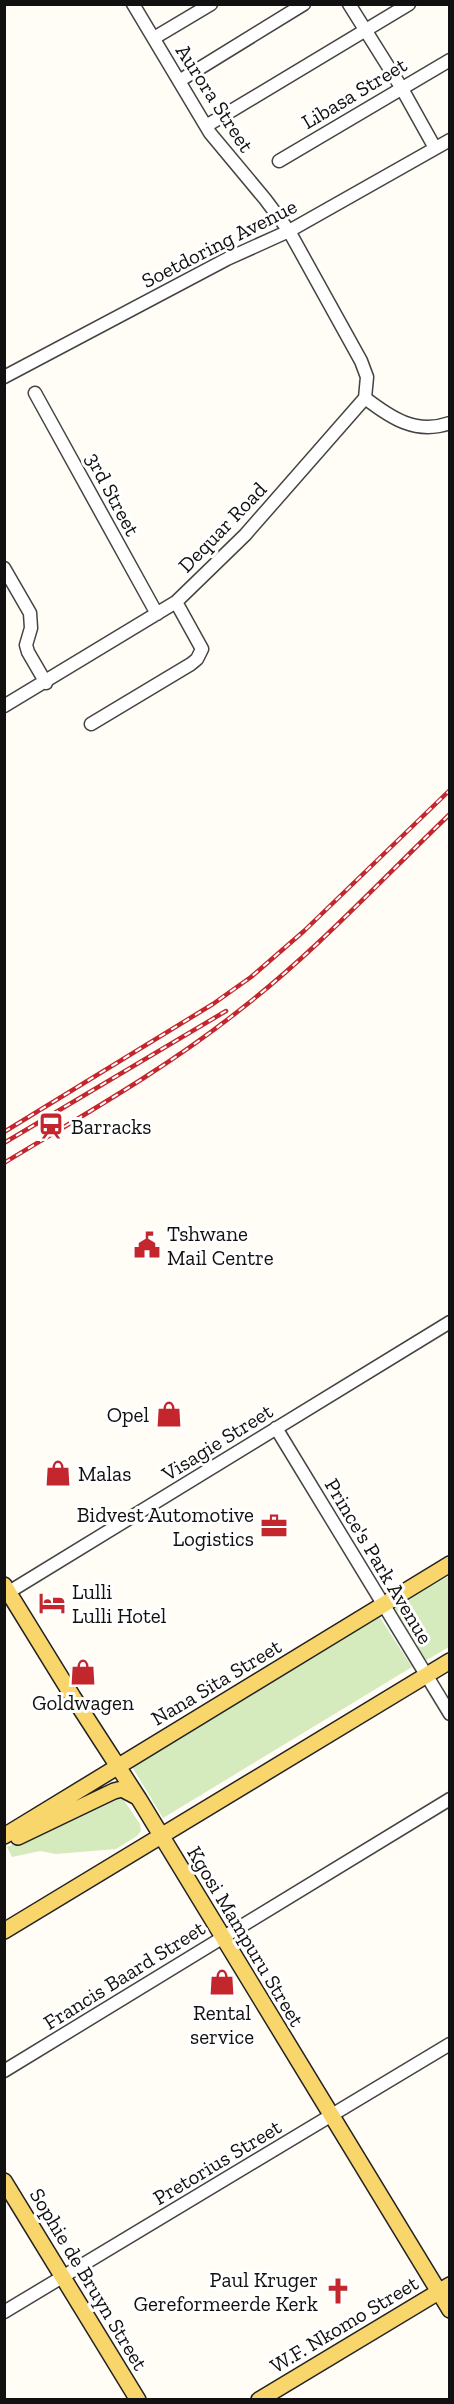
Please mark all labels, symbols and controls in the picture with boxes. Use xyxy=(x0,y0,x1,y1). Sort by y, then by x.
street label: Aurora Street xyxy=(171,39,259,157)
street label: Libasa Street xyxy=(297,52,411,134)
street label: Soetdoring Avenue xyxy=(137,193,301,293)
street label: 3rd Street xyxy=(81,448,145,540)
street label: Dequar Road xyxy=(173,476,272,577)
station icon: Barracks xyxy=(36,1111,66,1141)
place label: Barracks xyxy=(71,1114,151,1139)
place label: Tshwane Mail Centre xyxy=(167,1221,274,1270)
public building icon: Tshwane Mail Centre xyxy=(132,1230,162,1260)
street label: Visagie Street xyxy=(156,1398,277,1486)
shop icon: Opel xyxy=(154,1399,184,1429)
place label: Opel xyxy=(107,1402,149,1427)
shop icon: Malas xyxy=(43,1458,73,1488)
place label: Malas xyxy=(78,1461,131,1486)
street label: Prince's Park Avenue xyxy=(320,1474,438,1648)
place label: Bidvest Automotive Logistics xyxy=(77,1502,254,1551)
office icon: Bidvest Automotive Logistics xyxy=(259,1511,289,1541)
place label: Lulli Lulli Hotel xyxy=(72,1579,167,1628)
hotel icon: Lulli Lulli Hotel xyxy=(37,1588,67,1618)
street label: Nana Sita Street xyxy=(146,1633,286,1731)
shop icon: Goldwagen xyxy=(68,1657,98,1687)
place label: Goldwagen xyxy=(32,1690,134,1715)
street label: Kgosi Mampuru Street xyxy=(182,1841,310,2031)
street label: Francis Baard Street xyxy=(39,1915,210,2035)
shop icon: Rental service xyxy=(207,1967,237,1997)
place label: Rental service xyxy=(190,2000,254,2049)
street label: Pretorius Street xyxy=(148,2114,286,2210)
street label: Sophie de Bruyn Street xyxy=(25,2183,153,2375)
place label: Paul Kruger Gereformeerde Kerk xyxy=(133,2267,318,2316)
street label: W.F. Nkomo Street xyxy=(266,2270,423,2378)
church icon: Paul Kruger Gereformeerde Kerk xyxy=(323,2276,353,2306)

